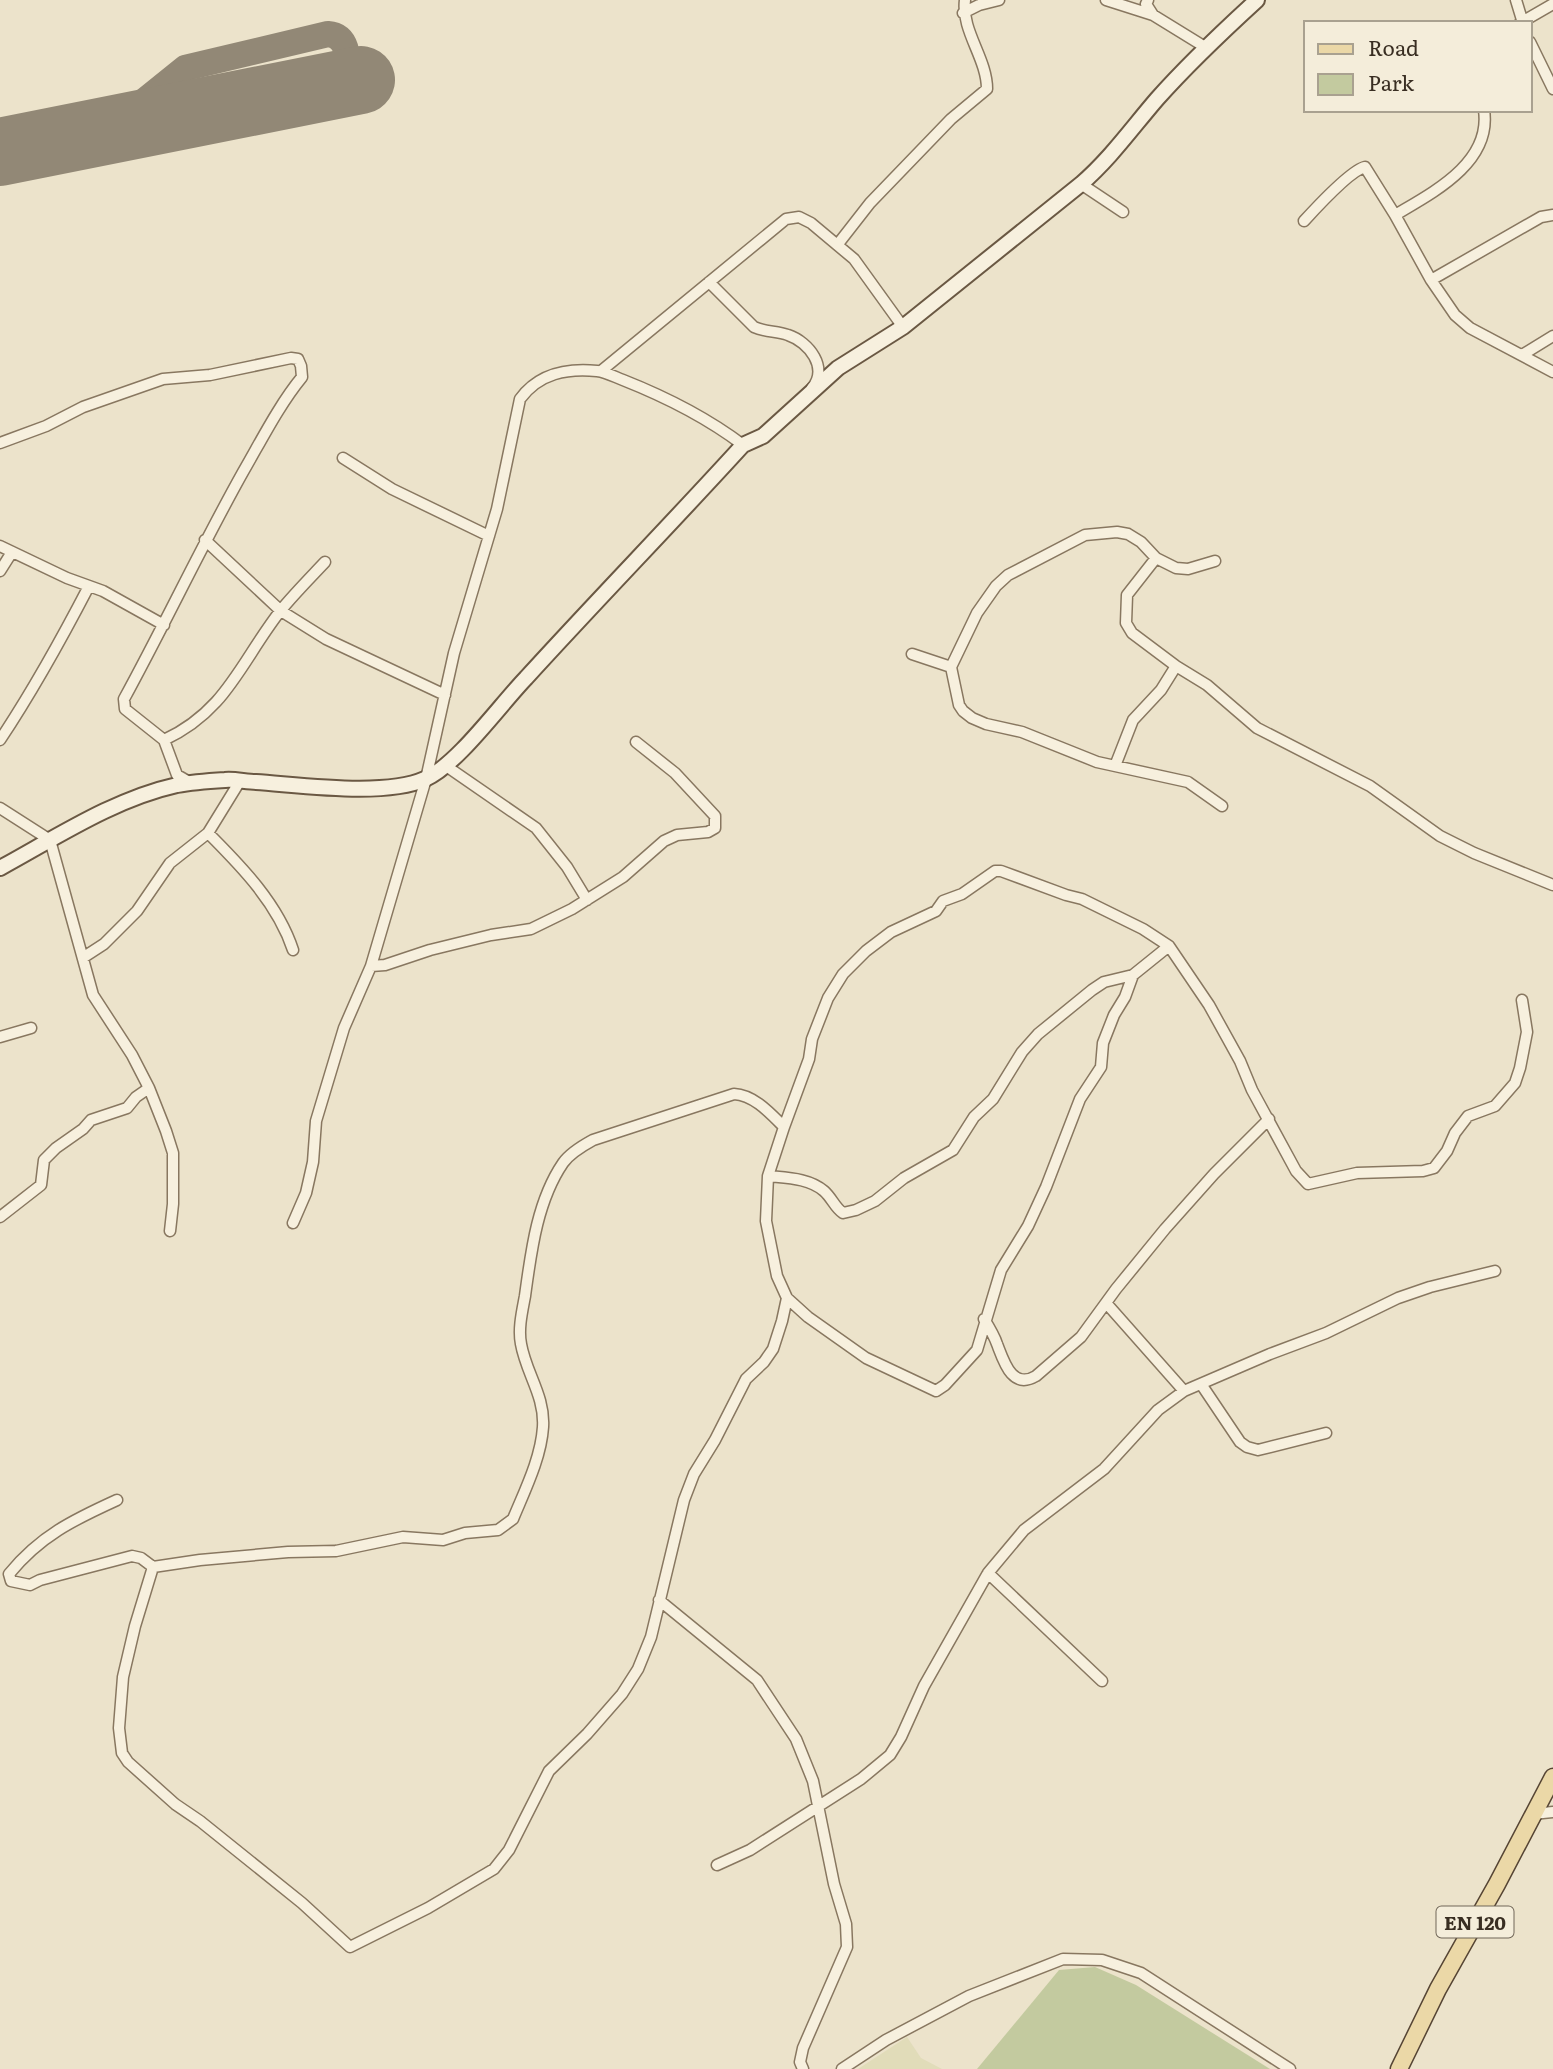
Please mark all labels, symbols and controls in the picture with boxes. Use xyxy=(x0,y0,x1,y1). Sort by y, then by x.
legend xyxy=(1304,21,1532,112)
text: Road xyxy=(1368,31,1419,62)
text: Park xyxy=(1368,66,1414,97)
road number: EN 120 xyxy=(1436,1906,1514,1938)

